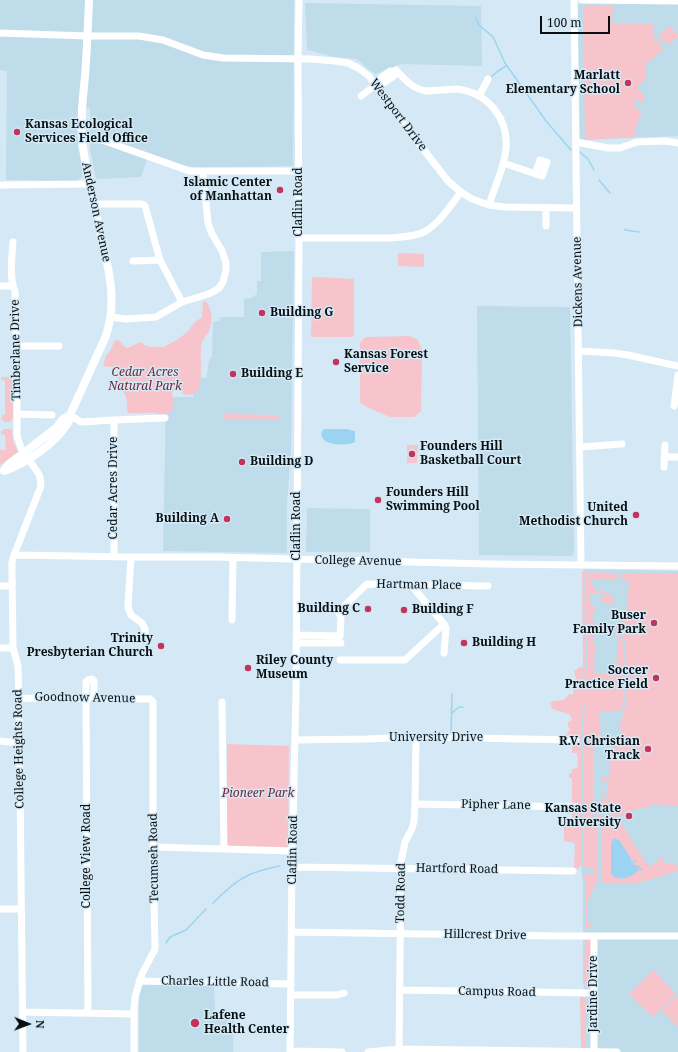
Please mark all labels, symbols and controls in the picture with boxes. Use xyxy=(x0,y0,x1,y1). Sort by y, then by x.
scale bar xyxy=(542,8,612,34)
text: 100 m xyxy=(547,14,582,31)
place label: Marlatt Elementary School xyxy=(506,69,620,97)
street label: Westport Drive xyxy=(366,76,430,154)
marker: Marlatt Elementary School xyxy=(623,78,633,88)
place label: Kansas Ecological Services Field Office xyxy=(25,118,148,146)
marker: Kansas Ecological Services Field Office xyxy=(12,127,22,137)
street label: Anderson Avenue xyxy=(78,161,114,263)
street label: Claflin Road xyxy=(292,167,306,237)
place label: Islamic Center of Manhattan xyxy=(184,176,272,204)
marker: Islamic Center of Manhattan xyxy=(275,185,285,195)
street label: Dickens Avenue xyxy=(570,236,586,328)
street label: Timberlane Drive xyxy=(8,299,24,401)
place label: Building G xyxy=(270,306,334,320)
marker: Building G xyxy=(257,308,267,318)
place label: Kansas Forest Service xyxy=(344,348,428,376)
marker: Kansas Forest Service xyxy=(331,357,341,367)
park label: Cedar Acres Natural Park xyxy=(108,366,182,394)
place label: Building E xyxy=(241,367,303,381)
marker: Building E xyxy=(228,369,238,379)
street label: Cedar Acres Drive xyxy=(107,437,121,539)
place label: Founders Hill Basketball Court xyxy=(420,440,521,468)
marker: Founders Hill Basketball Court xyxy=(407,449,417,459)
place label: Building D xyxy=(250,455,314,469)
marker: Building D xyxy=(237,457,247,467)
place label: Founders Hill Swimming Pool xyxy=(386,486,480,514)
street label: Claflin Road xyxy=(290,491,304,561)
marker: Founders Hill Swimming Pool xyxy=(373,495,383,505)
place label: United Methodist Church xyxy=(519,501,628,529)
marker: United Methodist Church xyxy=(631,510,641,520)
place label: Building A xyxy=(156,512,219,526)
marker: Building A xyxy=(222,514,232,524)
street label: College Avenue xyxy=(314,553,402,569)
street label: Hartman Place xyxy=(376,577,462,593)
place label: Building C xyxy=(298,602,360,616)
place label: Building F xyxy=(412,603,474,617)
marker: Building C xyxy=(363,604,373,614)
marker: Building F xyxy=(399,605,409,615)
place label: Buser Family Park xyxy=(573,609,646,637)
marker: Buser Family Park xyxy=(649,618,659,628)
place label: Trinity Presbyterian Church xyxy=(27,632,153,660)
place label: Building H xyxy=(472,636,536,650)
marker: Building H xyxy=(459,638,469,648)
marker: Trinity Presbyterian Church xyxy=(156,641,166,651)
place label: Riley County Museum xyxy=(256,654,333,682)
marker: Riley County Museum xyxy=(243,663,253,673)
place label: Soccer Practice Field xyxy=(565,664,648,692)
marker: Soccer Practice Field xyxy=(651,673,661,683)
street label: College Heights Road xyxy=(11,689,27,809)
street label: Goodnow Avenue xyxy=(34,690,136,706)
street label: University Drive xyxy=(389,731,483,745)
place label: R.V. Christian Track xyxy=(559,735,640,763)
marker: R.V. Christian Track xyxy=(643,744,653,754)
park label: Pioneer Park xyxy=(222,787,294,801)
street label: Pipher Lane xyxy=(461,797,531,813)
place label: Kansas State University xyxy=(544,802,621,830)
street label: College View Road xyxy=(80,804,94,908)
marker: Kansas State University xyxy=(624,811,634,821)
street label: Tecumseh Road xyxy=(146,813,162,903)
street label: Claflin Road xyxy=(285,815,301,885)
street label: Hartford Road xyxy=(416,861,498,877)
street label: Todd Road xyxy=(393,863,409,923)
street label: Hillcrest Drive xyxy=(443,927,527,943)
street label: Jardine Drive xyxy=(587,956,601,1032)
street label: Charles Little Road xyxy=(161,974,269,990)
street label: Campus Road xyxy=(458,984,536,1000)
north arrow xyxy=(8,1004,48,1044)
place label: Lafene Health Center xyxy=(204,1009,289,1037)
marker: Lafene Health Center xyxy=(189,1017,201,1029)
text: N xyxy=(33,1020,48,1029)

